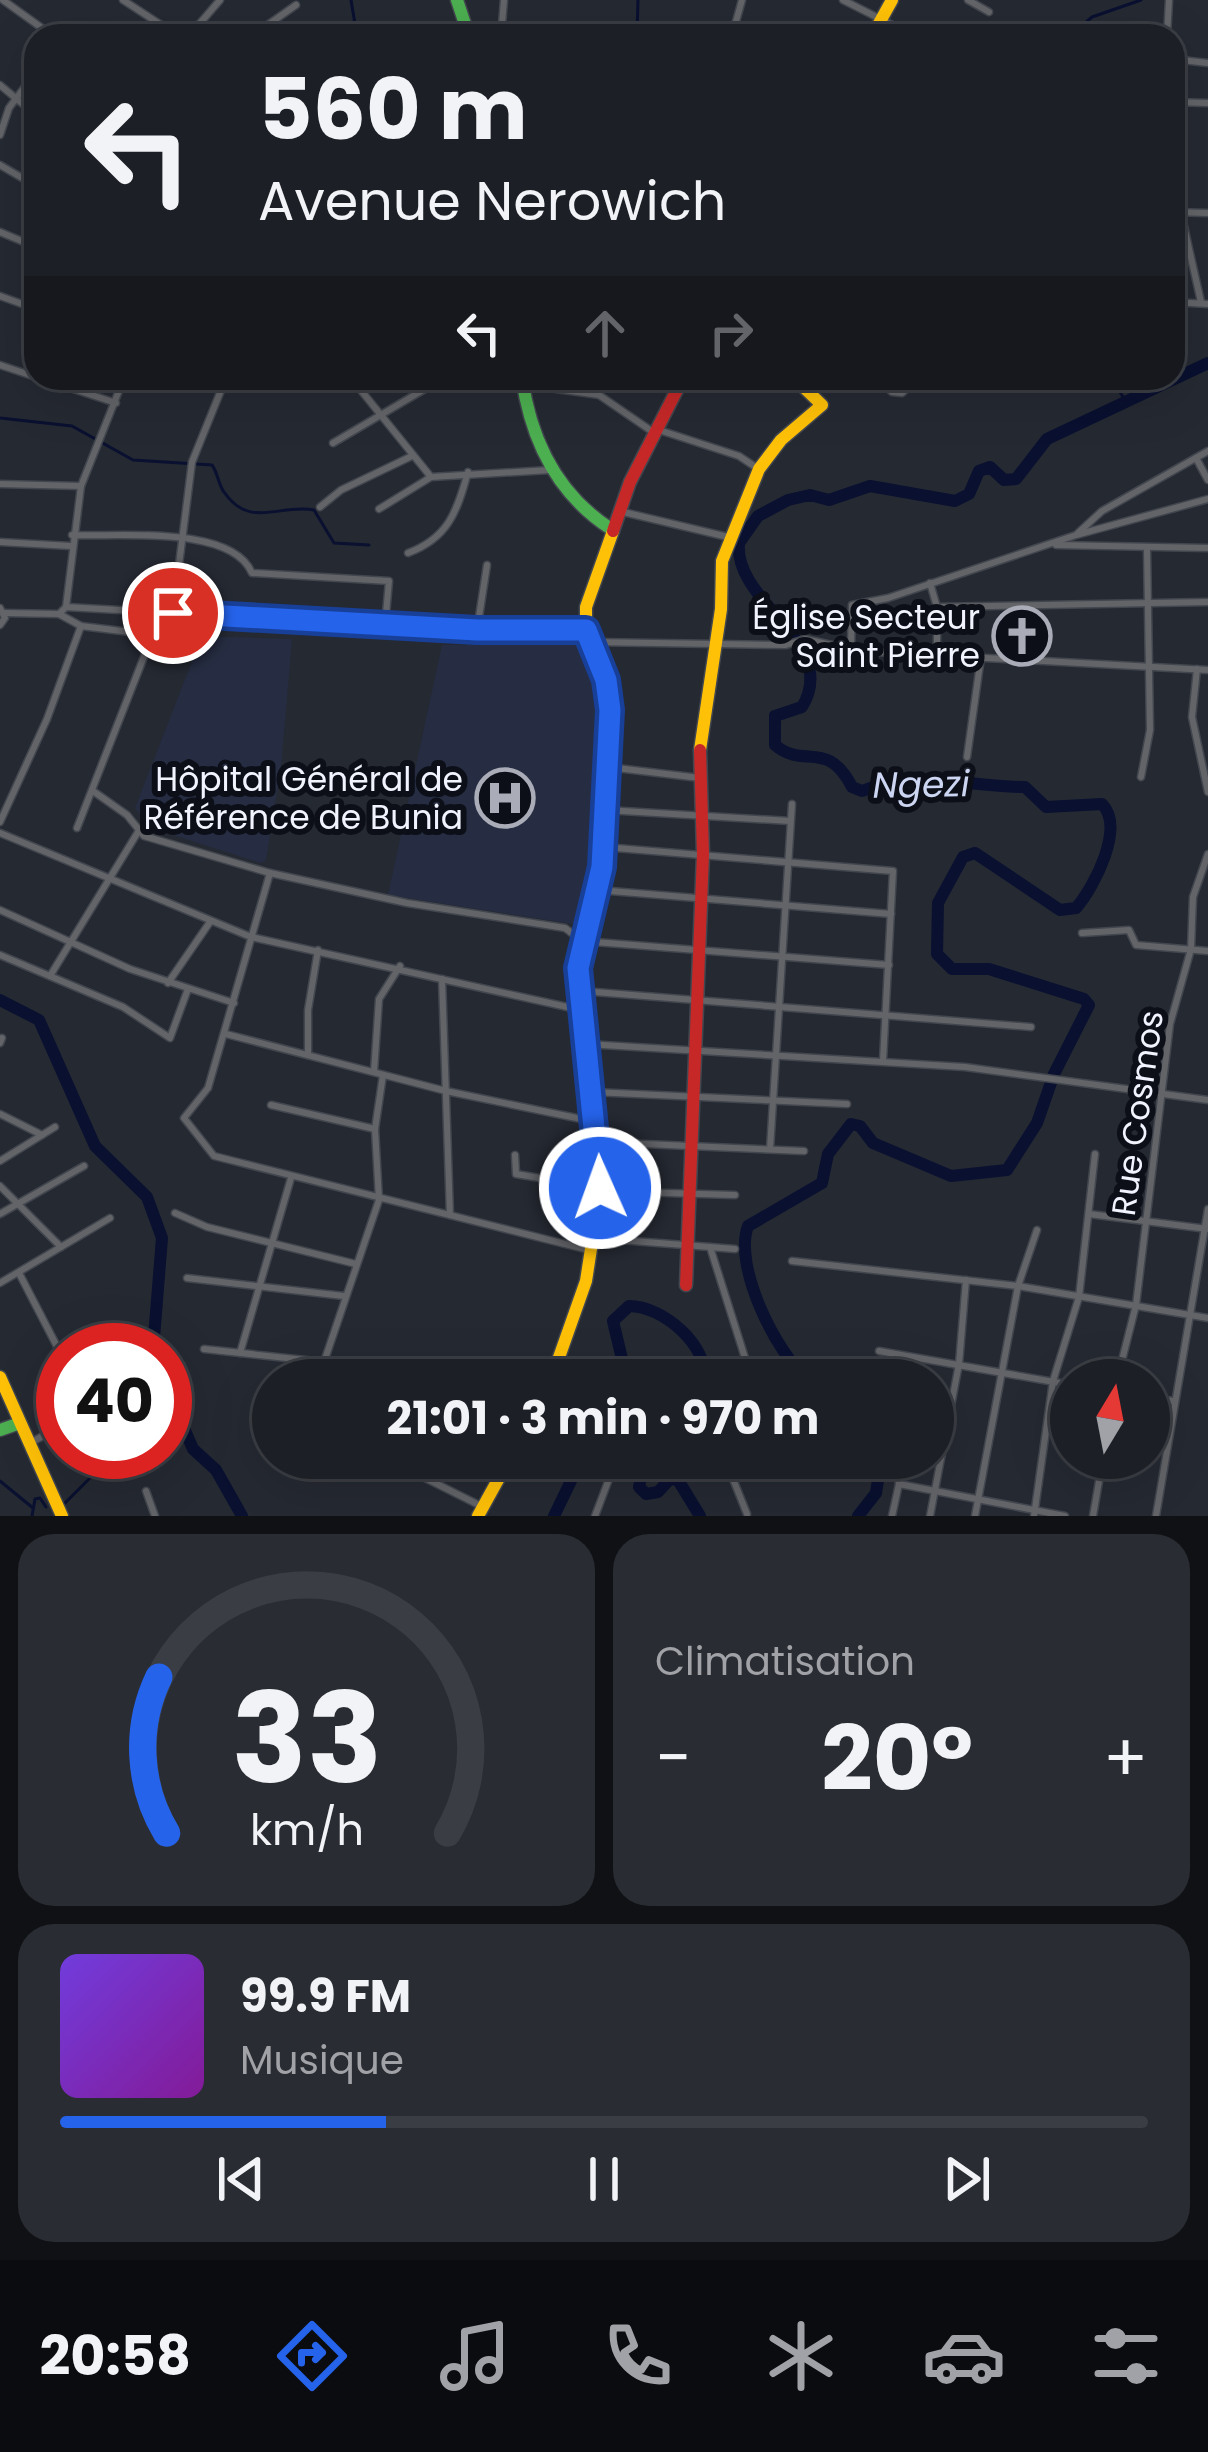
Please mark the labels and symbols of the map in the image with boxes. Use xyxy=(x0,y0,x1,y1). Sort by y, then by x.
pin xyxy=(122,562,224,664)
place label: Église Secteur Saint Pierre xyxy=(752,594,980,679)
church icon: Église Secteur Saint Pierre xyxy=(991,605,1053,667)
place label: Hôpital Général de Référence de Bunia xyxy=(143,756,463,841)
water label: Ngezi xyxy=(872,758,971,811)
hospital icon: Hôpital Général de Référence de Bunia xyxy=(474,767,536,829)
street label: Rue Cosmos xyxy=(1100,1007,1175,1219)
position arrow xyxy=(537,1125,663,1251)
speed limit sign: 40 xyxy=(36,1323,192,1479)
north arrow xyxy=(1050,1359,1170,1479)

